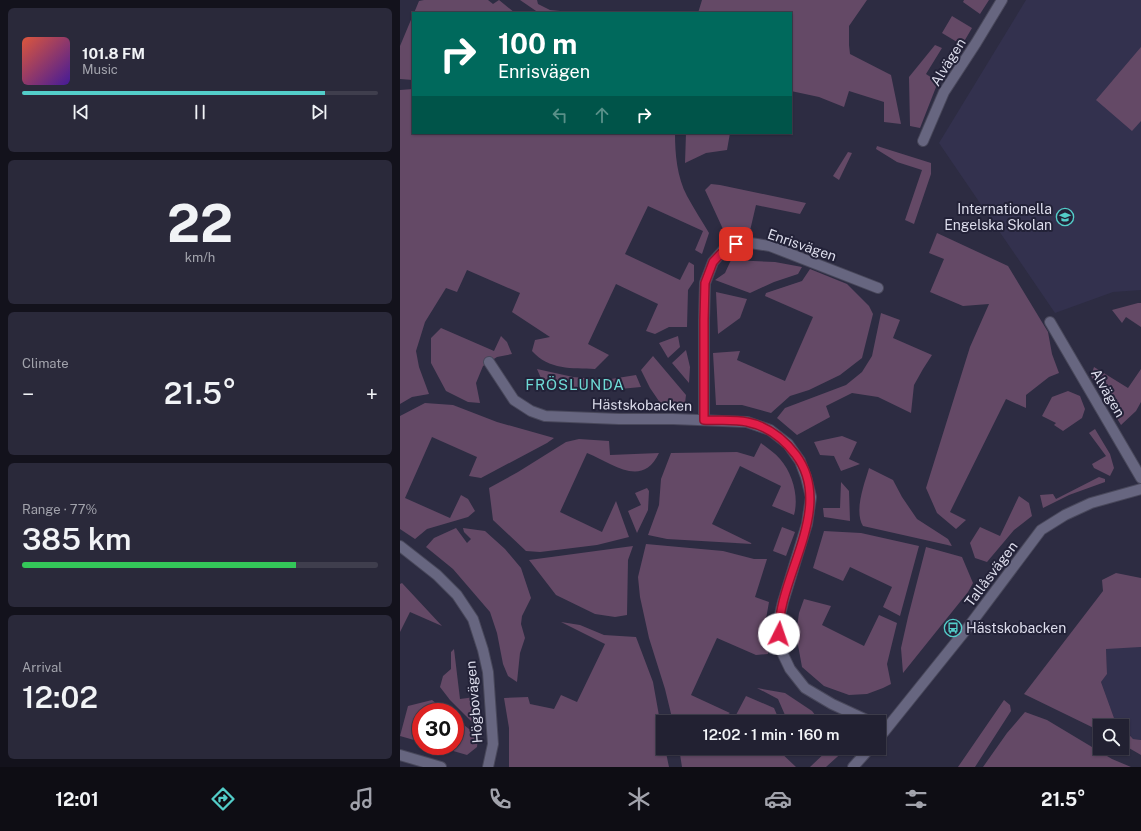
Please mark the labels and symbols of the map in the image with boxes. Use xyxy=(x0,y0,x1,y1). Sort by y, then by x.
street label: Alvägen xyxy=(927,35,969,89)
place label: Internationella Engelska Skolan xyxy=(944,201,1052,233)
school or university icon: Internationella Engelska Skolan xyxy=(1055,207,1075,227)
street label: Enrisvägen xyxy=(765,226,839,264)
pin xyxy=(719,227,753,261)
street label: Alvägen xyxy=(1088,366,1128,420)
district label: FRÖSLUNDA xyxy=(525,375,625,393)
street label: Hästskobacken xyxy=(592,396,692,414)
street label: Tallåsvägen xyxy=(961,538,1021,610)
position arrow xyxy=(758,613,800,655)
bus stop icon: Hästskobacken xyxy=(943,618,963,638)
place label: Hästskobacken xyxy=(966,620,1066,636)
street label: Högbovägen xyxy=(462,660,486,744)
speed limit sign: 30 xyxy=(412,703,464,755)

